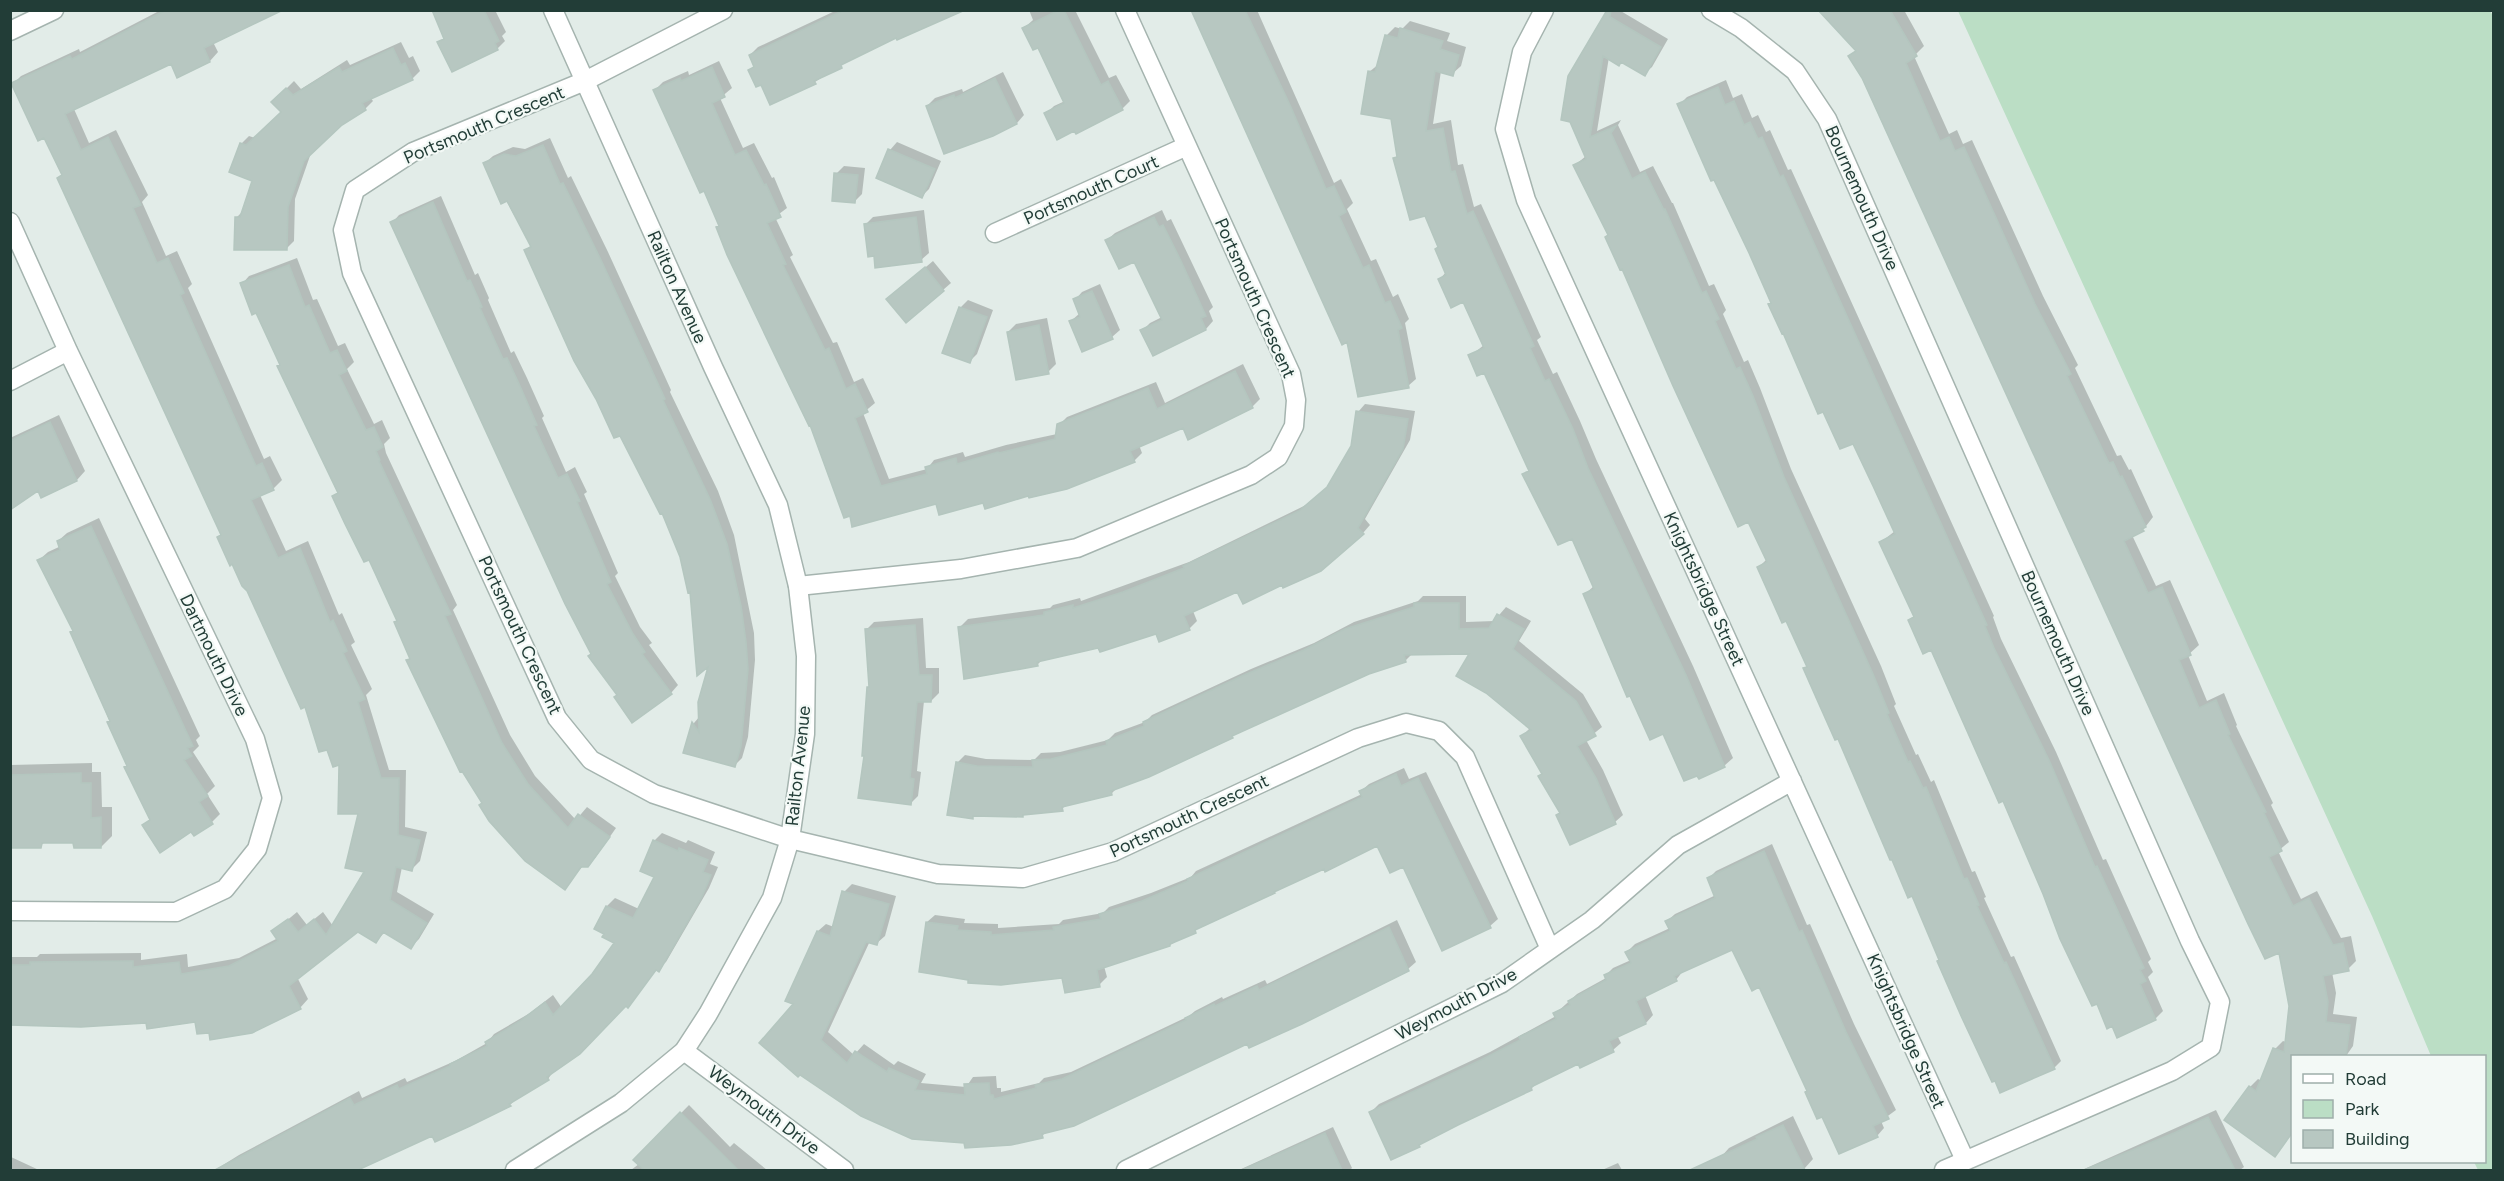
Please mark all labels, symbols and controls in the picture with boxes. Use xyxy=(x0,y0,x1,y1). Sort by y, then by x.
street label: Portsmouth Crescent xyxy=(400,81,568,169)
street label: Bournemouth Drive xyxy=(1820,122,1904,274)
street label: Portsmouth Court xyxy=(1020,150,1162,230)
street label: Portsmouth Crescent xyxy=(1210,215,1300,382)
street label: Railton Avenue xyxy=(642,227,712,347)
street label: Knightsbridge Street xyxy=(1659,508,1749,670)
street label: Portsmouth Crescent xyxy=(474,552,567,718)
street label: Bournemouth Drive xyxy=(2016,567,2100,719)
street label: Dartmouth Drive xyxy=(175,590,253,720)
street label: Railton Avenue xyxy=(781,704,815,827)
street label: Portsmouth Crescent xyxy=(1106,769,1272,862)
street label: Knightsbridge Street xyxy=(1862,950,1950,1112)
street label: Weymouth Drive xyxy=(1392,963,1521,1045)
legend xyxy=(2291,1055,2486,1163)
street label: Weymouth Drive xyxy=(704,1061,824,1159)
text: Road xyxy=(2345,1068,2386,1090)
text: Park xyxy=(2345,1098,2380,1120)
text: Building xyxy=(2345,1128,2410,1150)

